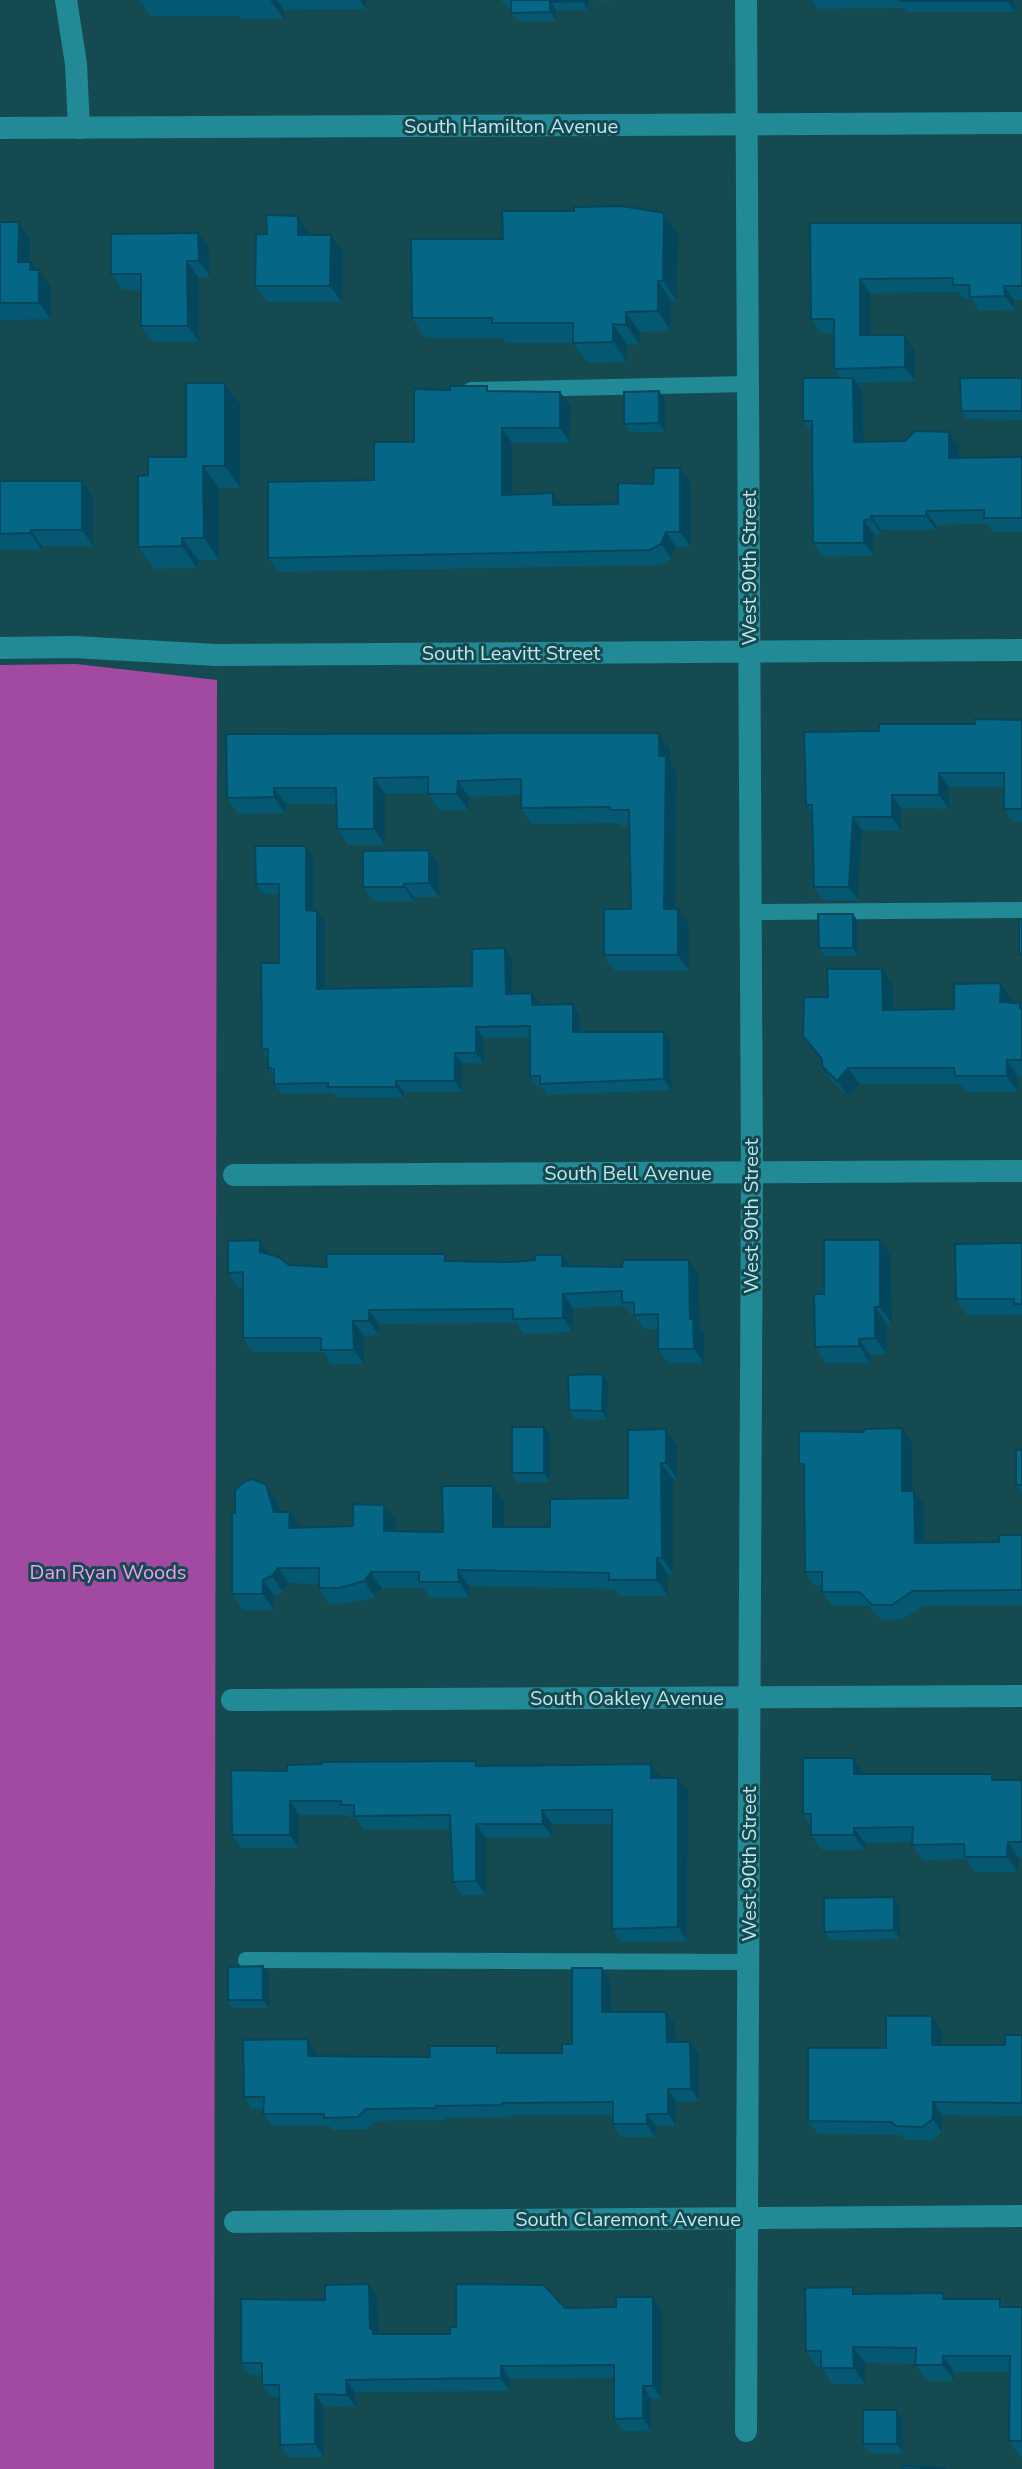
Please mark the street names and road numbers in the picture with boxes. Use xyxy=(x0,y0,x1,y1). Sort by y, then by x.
street label: South Hamilton Avenue xyxy=(404,113,618,140)
street label: West 90th Street xyxy=(736,489,763,646)
street label: South Leavitt Street xyxy=(422,640,601,667)
street label: West 90th Street xyxy=(738,1137,765,1294)
street label: South Bell Avenue xyxy=(544,1160,712,1187)
street label: South Oakley Avenue xyxy=(530,1685,724,1712)
street label: West 90th Street xyxy=(736,1785,763,1942)
street label: South Claremont Avenue xyxy=(515,2206,741,2233)

